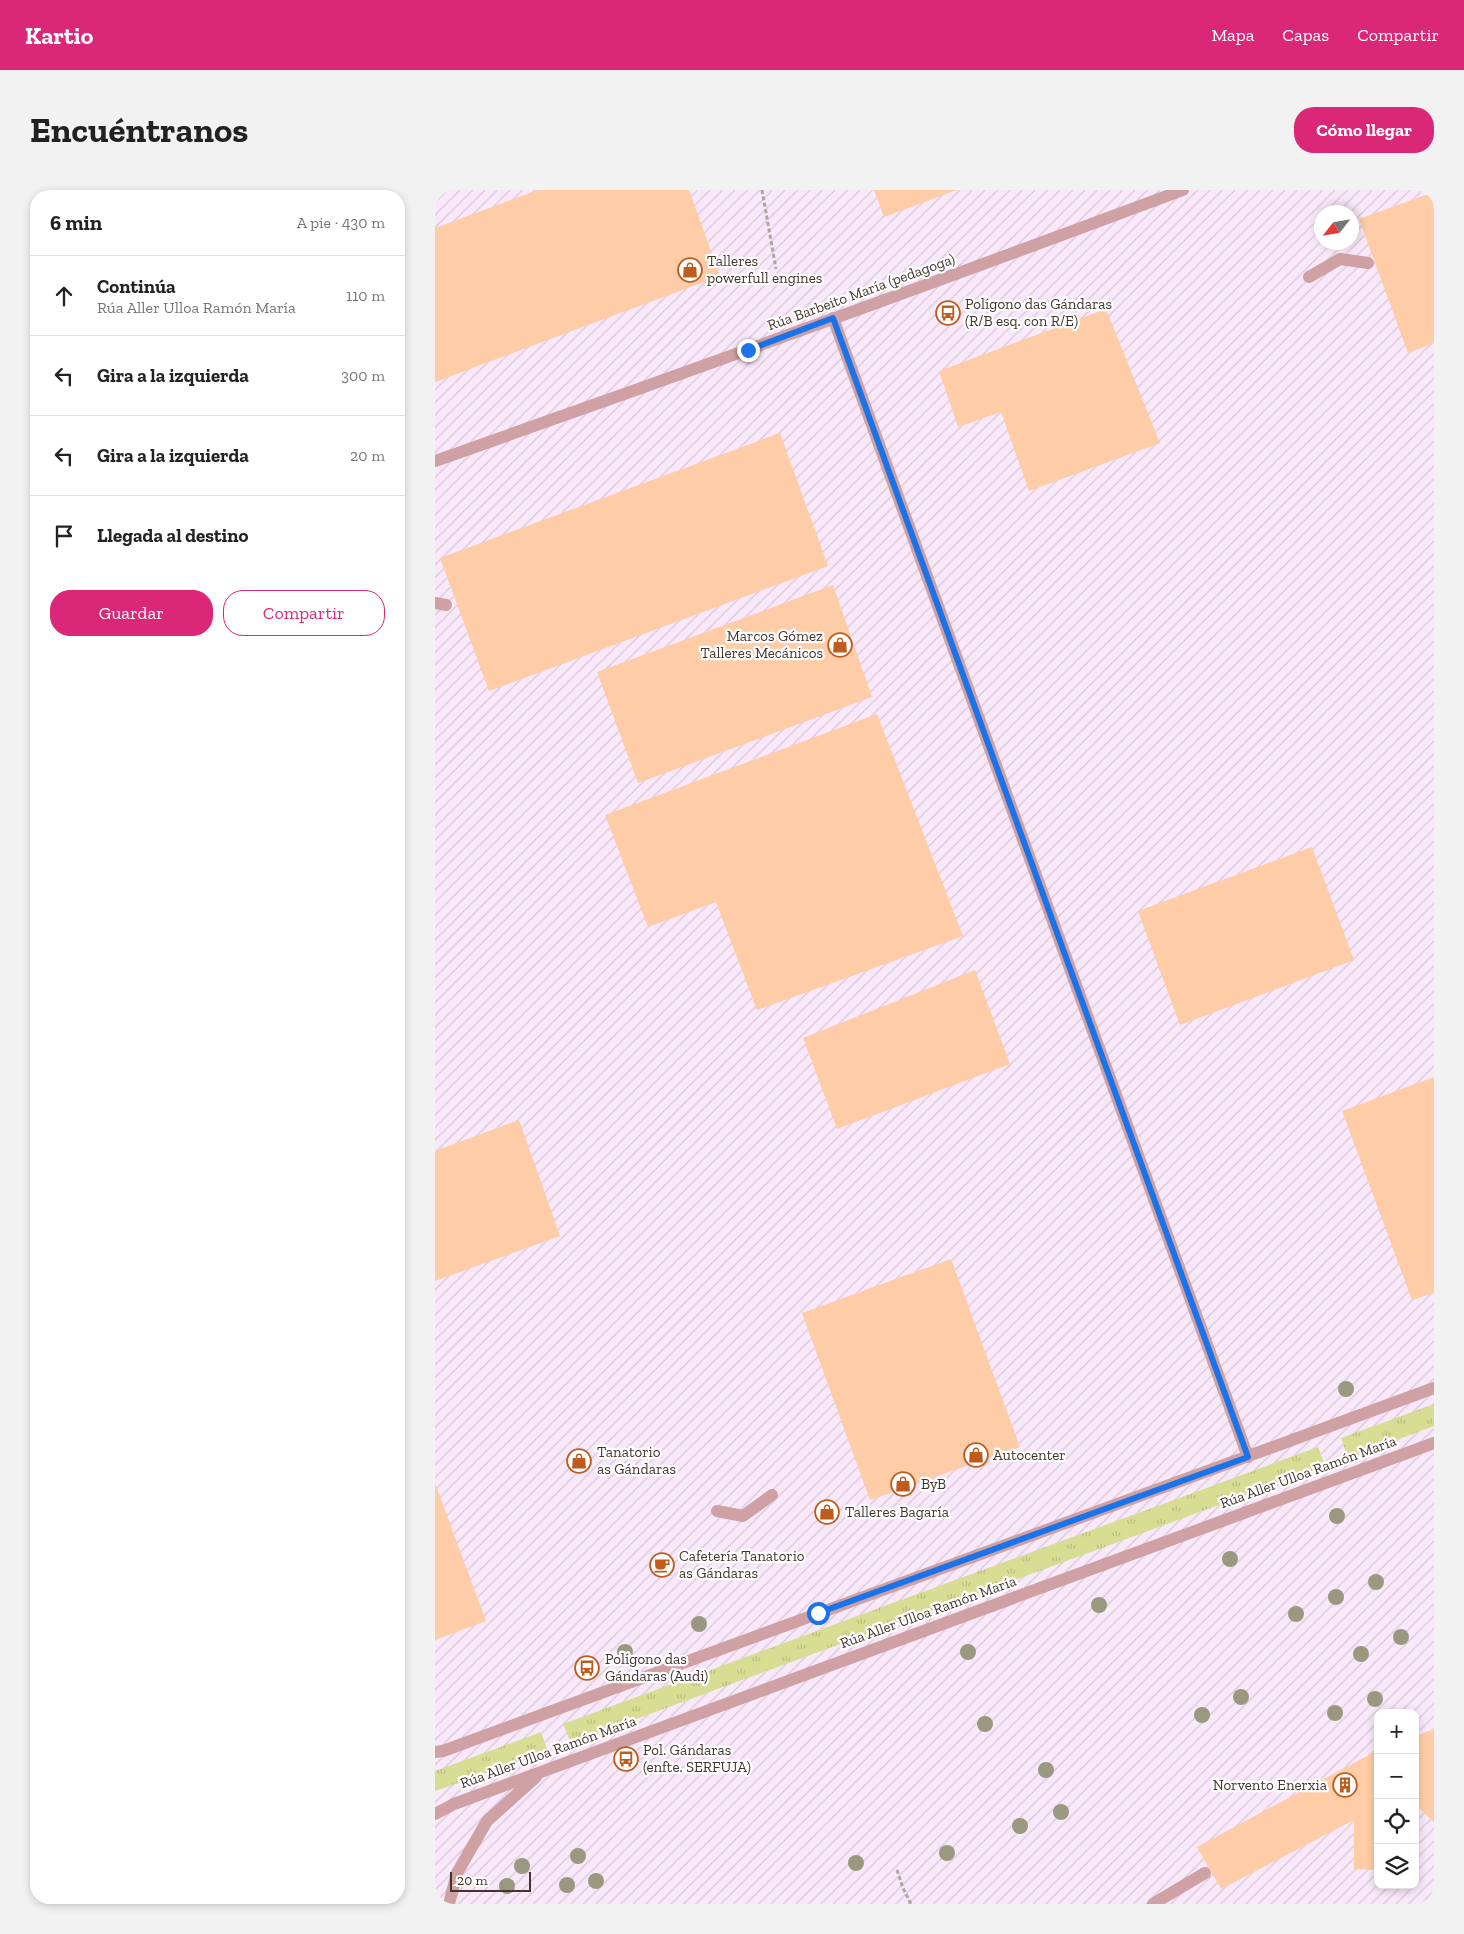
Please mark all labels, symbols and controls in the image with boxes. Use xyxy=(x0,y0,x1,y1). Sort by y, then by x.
text: Kartio xyxy=(25,21,93,50)
text: Mapa xyxy=(1211,24,1254,46)
text: Capas xyxy=(1282,24,1329,46)
text: Compartir xyxy=(1357,24,1439,46)
button: Cómo llegar xyxy=(1294,107,1434,153)
text: Encuéntranos xyxy=(30,109,248,151)
north arrow xyxy=(1314,205,1359,250)
text: 6 min xyxy=(50,210,102,235)
text: A pie · 430 m xyxy=(297,213,385,232)
street label: Rúa Barbeito María (pedagoga) xyxy=(765,250,957,334)
place label: Talleres powerfull engines xyxy=(707,252,822,287)
shop icon: Talleres powerfull engines xyxy=(677,257,703,283)
text: Continúa xyxy=(97,275,176,298)
icon: ahead xyxy=(50,282,78,310)
text: 110 m xyxy=(346,286,385,305)
place label: Polígono das Gándaras (R/B esq. con R/E) xyxy=(965,295,1112,330)
text: Rúa Aller Ulloa Ramón María xyxy=(97,298,296,317)
bus stop icon: Polígono das Gándaras (R/B esq. con R/E) xyxy=(935,300,961,326)
route end xyxy=(737,339,760,362)
icon: left xyxy=(50,362,78,390)
text: Gira a la izquierda xyxy=(97,364,249,387)
text: 300 m xyxy=(341,366,385,385)
icon: left xyxy=(50,442,78,470)
text: Gira a la izquierda xyxy=(97,444,249,467)
text: 20 m xyxy=(350,446,385,465)
icon: arrive xyxy=(50,522,78,550)
text: Llegada al destino xyxy=(97,524,248,547)
button: Guardar xyxy=(50,590,213,636)
button: Compartir xyxy=(223,590,385,636)
place label: Marcos Gómez Talleres Mecánicos xyxy=(700,627,823,662)
shop icon: Marcos Gómez Talleres Mecánicos xyxy=(827,632,853,658)
street label: Rúa Aller Ulloa Ramón María xyxy=(1217,1432,1399,1512)
shop icon: Autocenter xyxy=(963,1442,989,1468)
place label: Tanatorio as Gándaras xyxy=(597,1443,676,1478)
place label: Autocenter xyxy=(993,1446,1066,1464)
shop icon: Tanatorio as Gándaras xyxy=(566,1448,592,1474)
shop icon: ByB xyxy=(890,1471,916,1497)
place label: ByB xyxy=(921,1475,946,1493)
shop icon: Talleres Bagaría xyxy=(814,1499,840,1525)
place label: Talleres Bagaría xyxy=(845,1503,949,1521)
place label: Cafetería Tanatorio as Gándaras xyxy=(679,1547,805,1582)
cafe icon: Cafetería Tanatorio as Gándaras xyxy=(649,1552,675,1578)
street label: Rúa Aller Ulloa Ramón María xyxy=(837,1572,1019,1652)
route start xyxy=(807,1602,830,1625)
place label: Polígono das Gándaras (Audi) xyxy=(605,1650,708,1685)
bus stop icon: Polígono das Gándaras (Audi) xyxy=(574,1655,600,1681)
map controls xyxy=(1374,1709,1419,1889)
button: + xyxy=(1374,1709,1419,1754)
street label: Rúa Aller Ulloa Ramón María xyxy=(457,1712,639,1792)
place label: Pol. Gándaras (enfte. SERFUJA) xyxy=(643,1741,751,1776)
bus stop icon: Pol. Gándaras (enfte. SERFUJA) xyxy=(613,1746,639,1772)
button: − xyxy=(1374,1754,1419,1799)
building icon: Norvento Enerxia xyxy=(1332,1772,1358,1798)
place label: Norvento Enerxia xyxy=(1213,1776,1327,1794)
button: locate xyxy=(1374,1799,1419,1844)
button: layers xyxy=(1374,1844,1419,1889)
scale bar xyxy=(450,1869,531,1892)
text: 20 m xyxy=(457,1872,488,1889)

